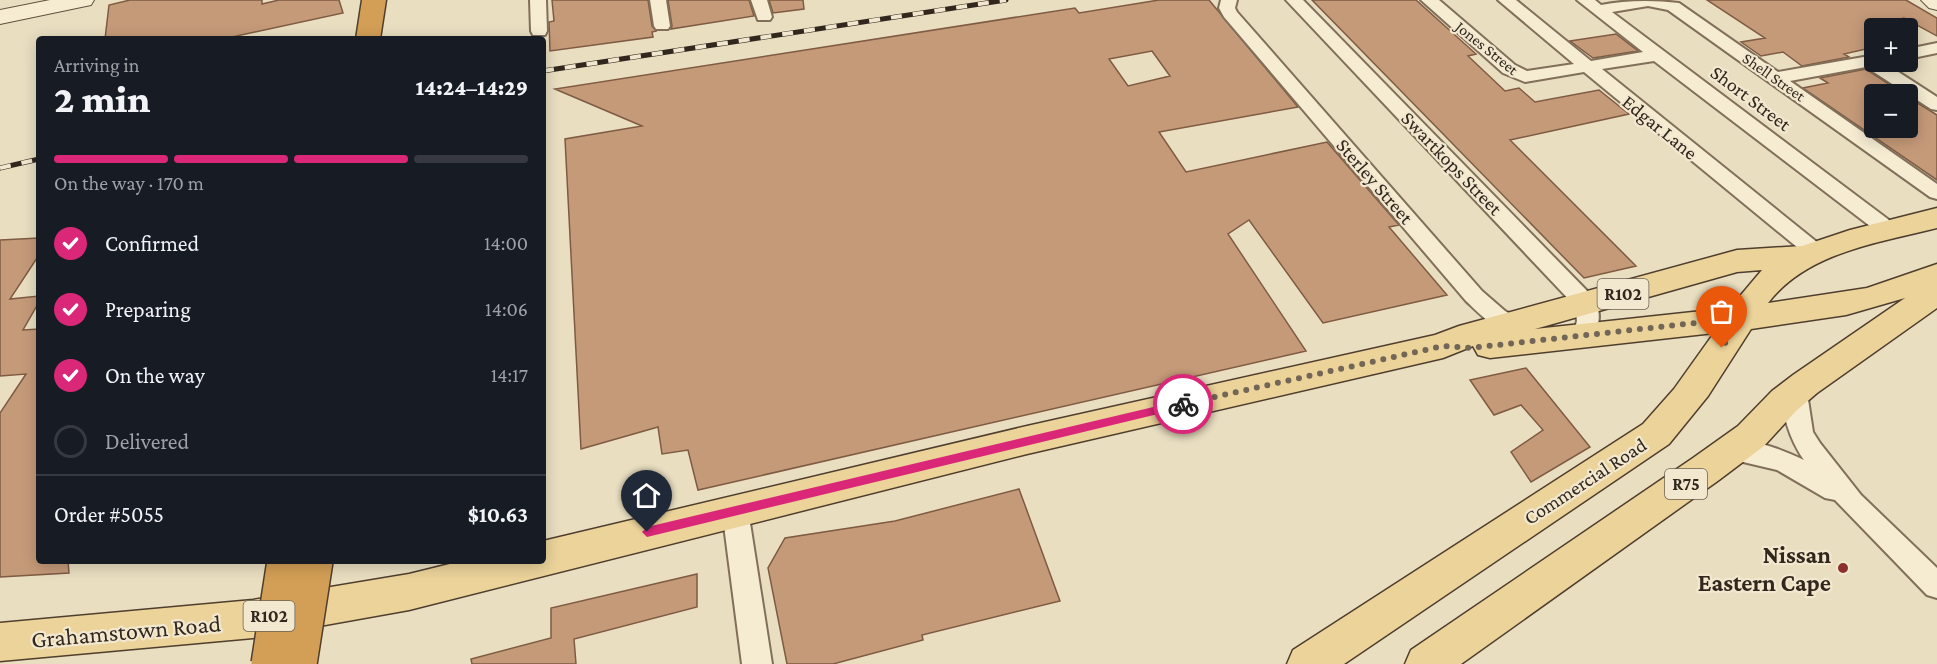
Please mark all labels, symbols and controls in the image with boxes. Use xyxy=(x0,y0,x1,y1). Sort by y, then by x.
street label: Jones Street xyxy=(1450,17,1522,79)
map controls xyxy=(1864,18,1918,138)
button: + xyxy=(1864,18,1918,72)
street label: Shell Street xyxy=(1740,49,1809,105)
text: Arriving in xyxy=(54,54,139,76)
street label: Short Street xyxy=(1707,61,1796,135)
text: 14:24–14:29 xyxy=(415,75,528,100)
text: 2 min xyxy=(54,77,150,120)
button: − xyxy=(1864,84,1918,138)
street label: Edgar Lane xyxy=(1618,90,1702,165)
street label: Swartkops Street xyxy=(1396,107,1507,220)
street label: Sterley Street xyxy=(1331,134,1418,229)
text: On the way · 170 m xyxy=(54,172,204,194)
icon: check xyxy=(54,227,87,260)
text: Confirmed xyxy=(105,231,199,256)
text: 14:00 xyxy=(484,232,528,254)
road number: R102 xyxy=(1598,279,1648,309)
pin xyxy=(1696,286,1747,348)
icon: check xyxy=(54,293,87,326)
icon: bag xyxy=(1705,295,1738,328)
text: Preparing xyxy=(105,297,191,322)
text: 14:06 xyxy=(485,298,528,320)
icon: check xyxy=(54,359,87,392)
text: On the way xyxy=(105,363,205,388)
text: 14:17 xyxy=(491,364,528,386)
courier xyxy=(1153,374,1213,434)
icon: bike xyxy=(1167,388,1200,421)
text: Delivered xyxy=(105,429,189,454)
street label: Commercial Road xyxy=(1520,433,1651,529)
road number: R75 xyxy=(1665,469,1707,499)
pin xyxy=(621,470,672,532)
icon: home xyxy=(630,479,663,512)
text: Order #5055 xyxy=(54,502,164,527)
text: $10.63 xyxy=(468,502,528,527)
place label: Nissan Eastern Cape xyxy=(1698,541,1831,596)
marker: Nissan Eastern Cape xyxy=(1836,561,1850,575)
road number: R102 xyxy=(244,601,294,631)
street label: Grahamstown Road xyxy=(30,609,222,653)

